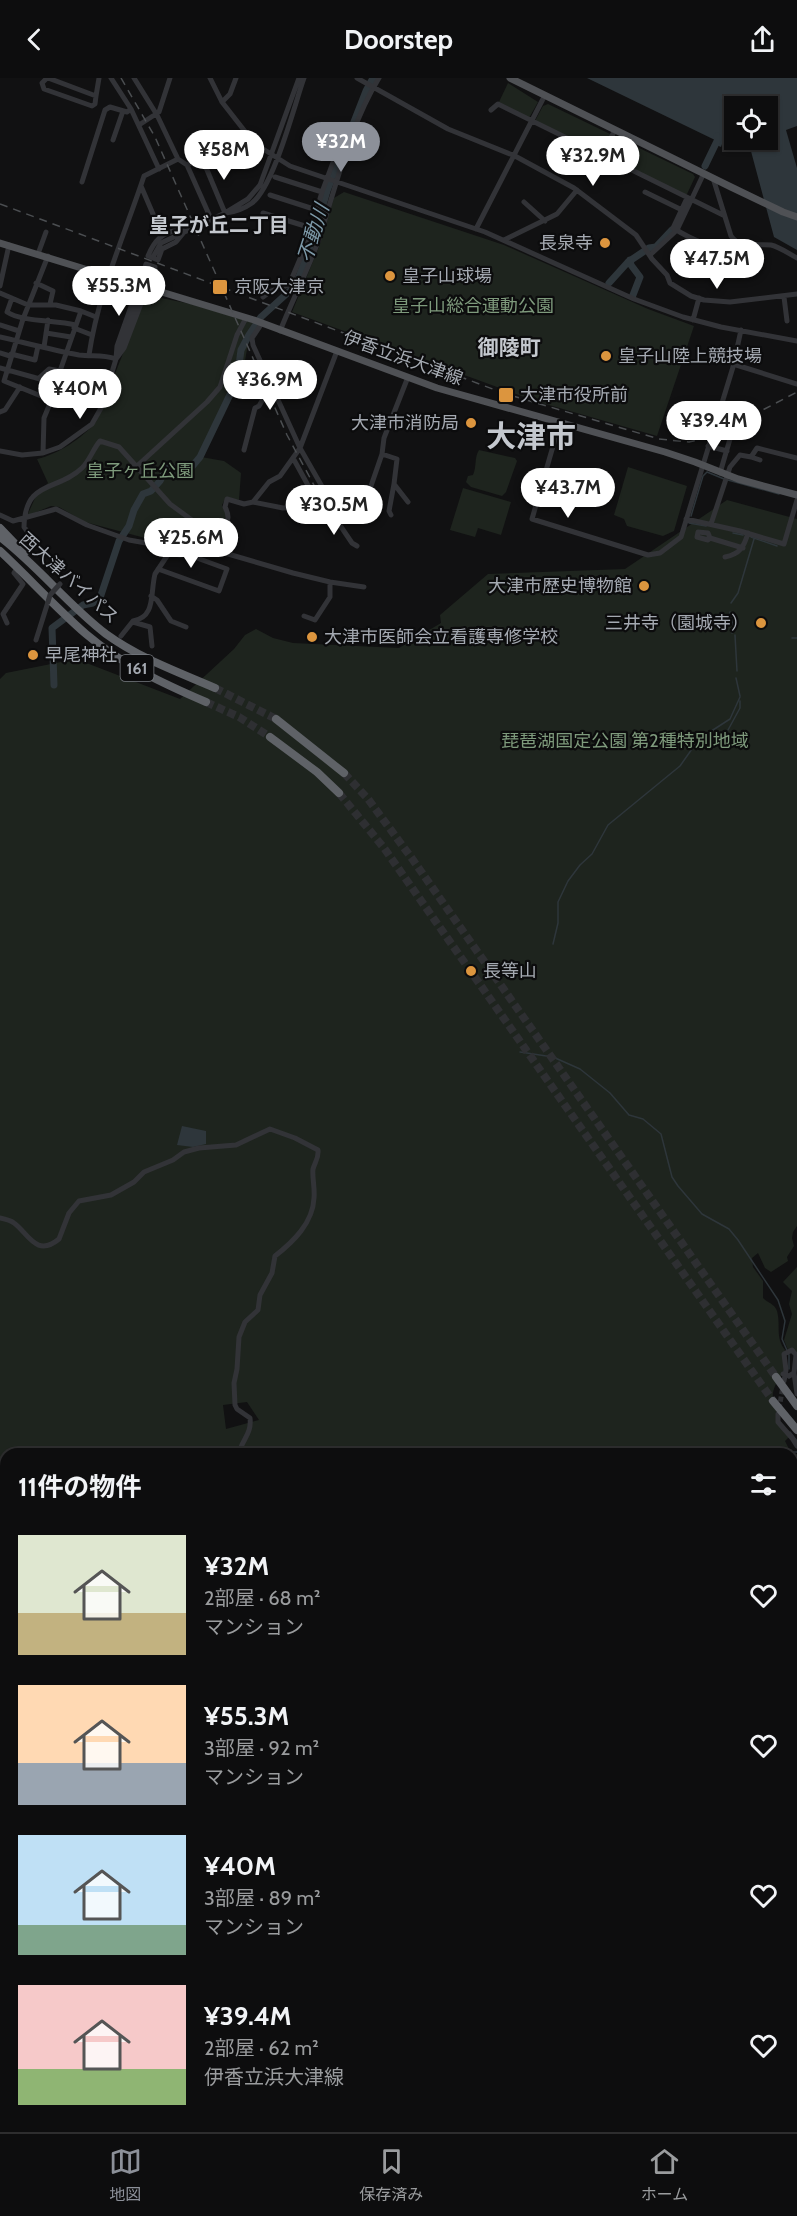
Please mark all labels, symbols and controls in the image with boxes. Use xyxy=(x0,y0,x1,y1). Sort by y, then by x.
icon: back xyxy=(18,23,51,56)
text: Doorstep xyxy=(344,23,453,56)
icon: share xyxy=(746,23,779,56)
map controls xyxy=(724,96,778,150)
button: locate xyxy=(724,96,778,150)
pin: ¥32M xyxy=(305,122,377,173)
text: ¥32M xyxy=(316,129,366,153)
pin: ¥58M xyxy=(188,130,260,181)
pin: ¥32.9M xyxy=(544,136,642,187)
text: ¥58M xyxy=(198,137,250,161)
text: ¥32.9M xyxy=(560,143,626,167)
water label: 不動川 xyxy=(292,199,334,265)
district label: 皇子が丘二丁目 xyxy=(149,213,289,237)
place label: 長泉寺 xyxy=(539,232,593,254)
marker: 長泉寺 xyxy=(598,236,612,250)
pin: ¥47.5M xyxy=(668,239,766,290)
text: ¥47.5M xyxy=(684,246,750,270)
place label: 皇子山球場 xyxy=(402,265,492,287)
pin: ¥55.3M xyxy=(70,266,168,317)
marker: 皇子山球場 xyxy=(383,269,397,283)
text: ¥55.3M xyxy=(86,273,152,297)
place label: 京阪大津京 xyxy=(234,276,324,298)
marker: 京阪大津京 xyxy=(211,278,229,296)
park label: 皇子山総合運動公園 xyxy=(392,295,554,317)
street label: 伊香立浜大津線 xyxy=(340,326,466,390)
district label: 御陵町 xyxy=(478,335,541,360)
place label: 皇子山陸上競技場 xyxy=(618,345,762,367)
marker: 皇子山陸上競技場 xyxy=(599,349,613,363)
pin: ¥36.9M xyxy=(221,360,319,411)
text: ¥36.9M xyxy=(237,367,303,391)
pin: ¥40M xyxy=(44,369,116,420)
text: ¥40M xyxy=(52,376,108,400)
place label: 大津市役所前 xyxy=(520,384,628,406)
marker: 大津市役所前 xyxy=(497,386,515,404)
pin: ¥39.4M xyxy=(665,401,763,452)
text: ¥39.4M xyxy=(680,408,748,432)
place label: 大津市消防局 xyxy=(351,412,459,434)
marker: 大津市消防局 xyxy=(464,416,478,430)
district label: 大津市 xyxy=(486,418,576,455)
park label: 皇子ヶ丘公園 xyxy=(86,460,194,482)
pin: ¥43.7M xyxy=(519,468,617,519)
text: ¥43.7M xyxy=(535,475,601,499)
pin: ¥30.5M xyxy=(285,485,383,536)
text: ¥30.5M xyxy=(300,492,368,516)
pin: ¥25.6M xyxy=(142,518,240,569)
text: ¥25.6M xyxy=(158,525,224,549)
street label: 西大津バイパス xyxy=(15,528,123,628)
place label: 大津市歴史博物館 xyxy=(488,575,632,597)
marker: 大津市歴史博物館 xyxy=(637,579,651,593)
place label: 三井寺（園城寺） xyxy=(605,612,749,634)
marker: 三井寺（園城寺） xyxy=(754,616,768,630)
place label: 大津市医師会立看護専修学校 xyxy=(324,626,558,648)
marker: 大津市医師会立看護専修学校 xyxy=(305,630,319,644)
place label: 早尾神社 xyxy=(45,644,117,666)
marker: 早尾神社 xyxy=(26,648,40,662)
road number: 161 xyxy=(120,655,154,681)
park label: 琵琶湖国定公園 第2種特別地域 xyxy=(501,730,749,752)
place label: 長等山 xyxy=(483,960,537,982)
marker: 長等山 xyxy=(464,964,478,978)
icon: filters xyxy=(747,1468,780,1501)
text: 11件の物件 xyxy=(18,1471,141,1503)
text: ¥32M xyxy=(204,1550,269,1582)
icon: home xyxy=(66,1559,138,1631)
icon: heart xyxy=(747,1579,780,1612)
text: 2部屋 · 68 m² xyxy=(204,1586,320,1610)
text: マンション xyxy=(204,1615,304,1639)
text: ¥55.3M xyxy=(204,1700,289,1732)
icon: home xyxy=(66,1709,138,1781)
icon: heart xyxy=(747,1729,780,1762)
text: 3部屋 · 92 m² xyxy=(204,1736,319,1760)
text: マンション xyxy=(204,1765,304,1789)
text: ¥40M xyxy=(204,1850,276,1882)
icon: home xyxy=(66,1859,138,1931)
icon: heart xyxy=(747,1879,780,1912)
text: 3部屋 · 89 m² xyxy=(204,1886,321,1910)
text: マンション xyxy=(204,1915,304,1939)
text: ¥39.4M xyxy=(204,2000,291,2032)
icon: home xyxy=(66,2009,138,2081)
icon: heart xyxy=(747,2029,780,2062)
text: 2部屋 · 62 m² xyxy=(204,2036,319,2060)
text: 伊香立浜大津線 xyxy=(204,2065,344,2089)
tab: 地図 xyxy=(109,2145,142,2205)
tab: 保存済み xyxy=(359,2145,423,2205)
tab: ホーム xyxy=(641,2145,688,2205)

